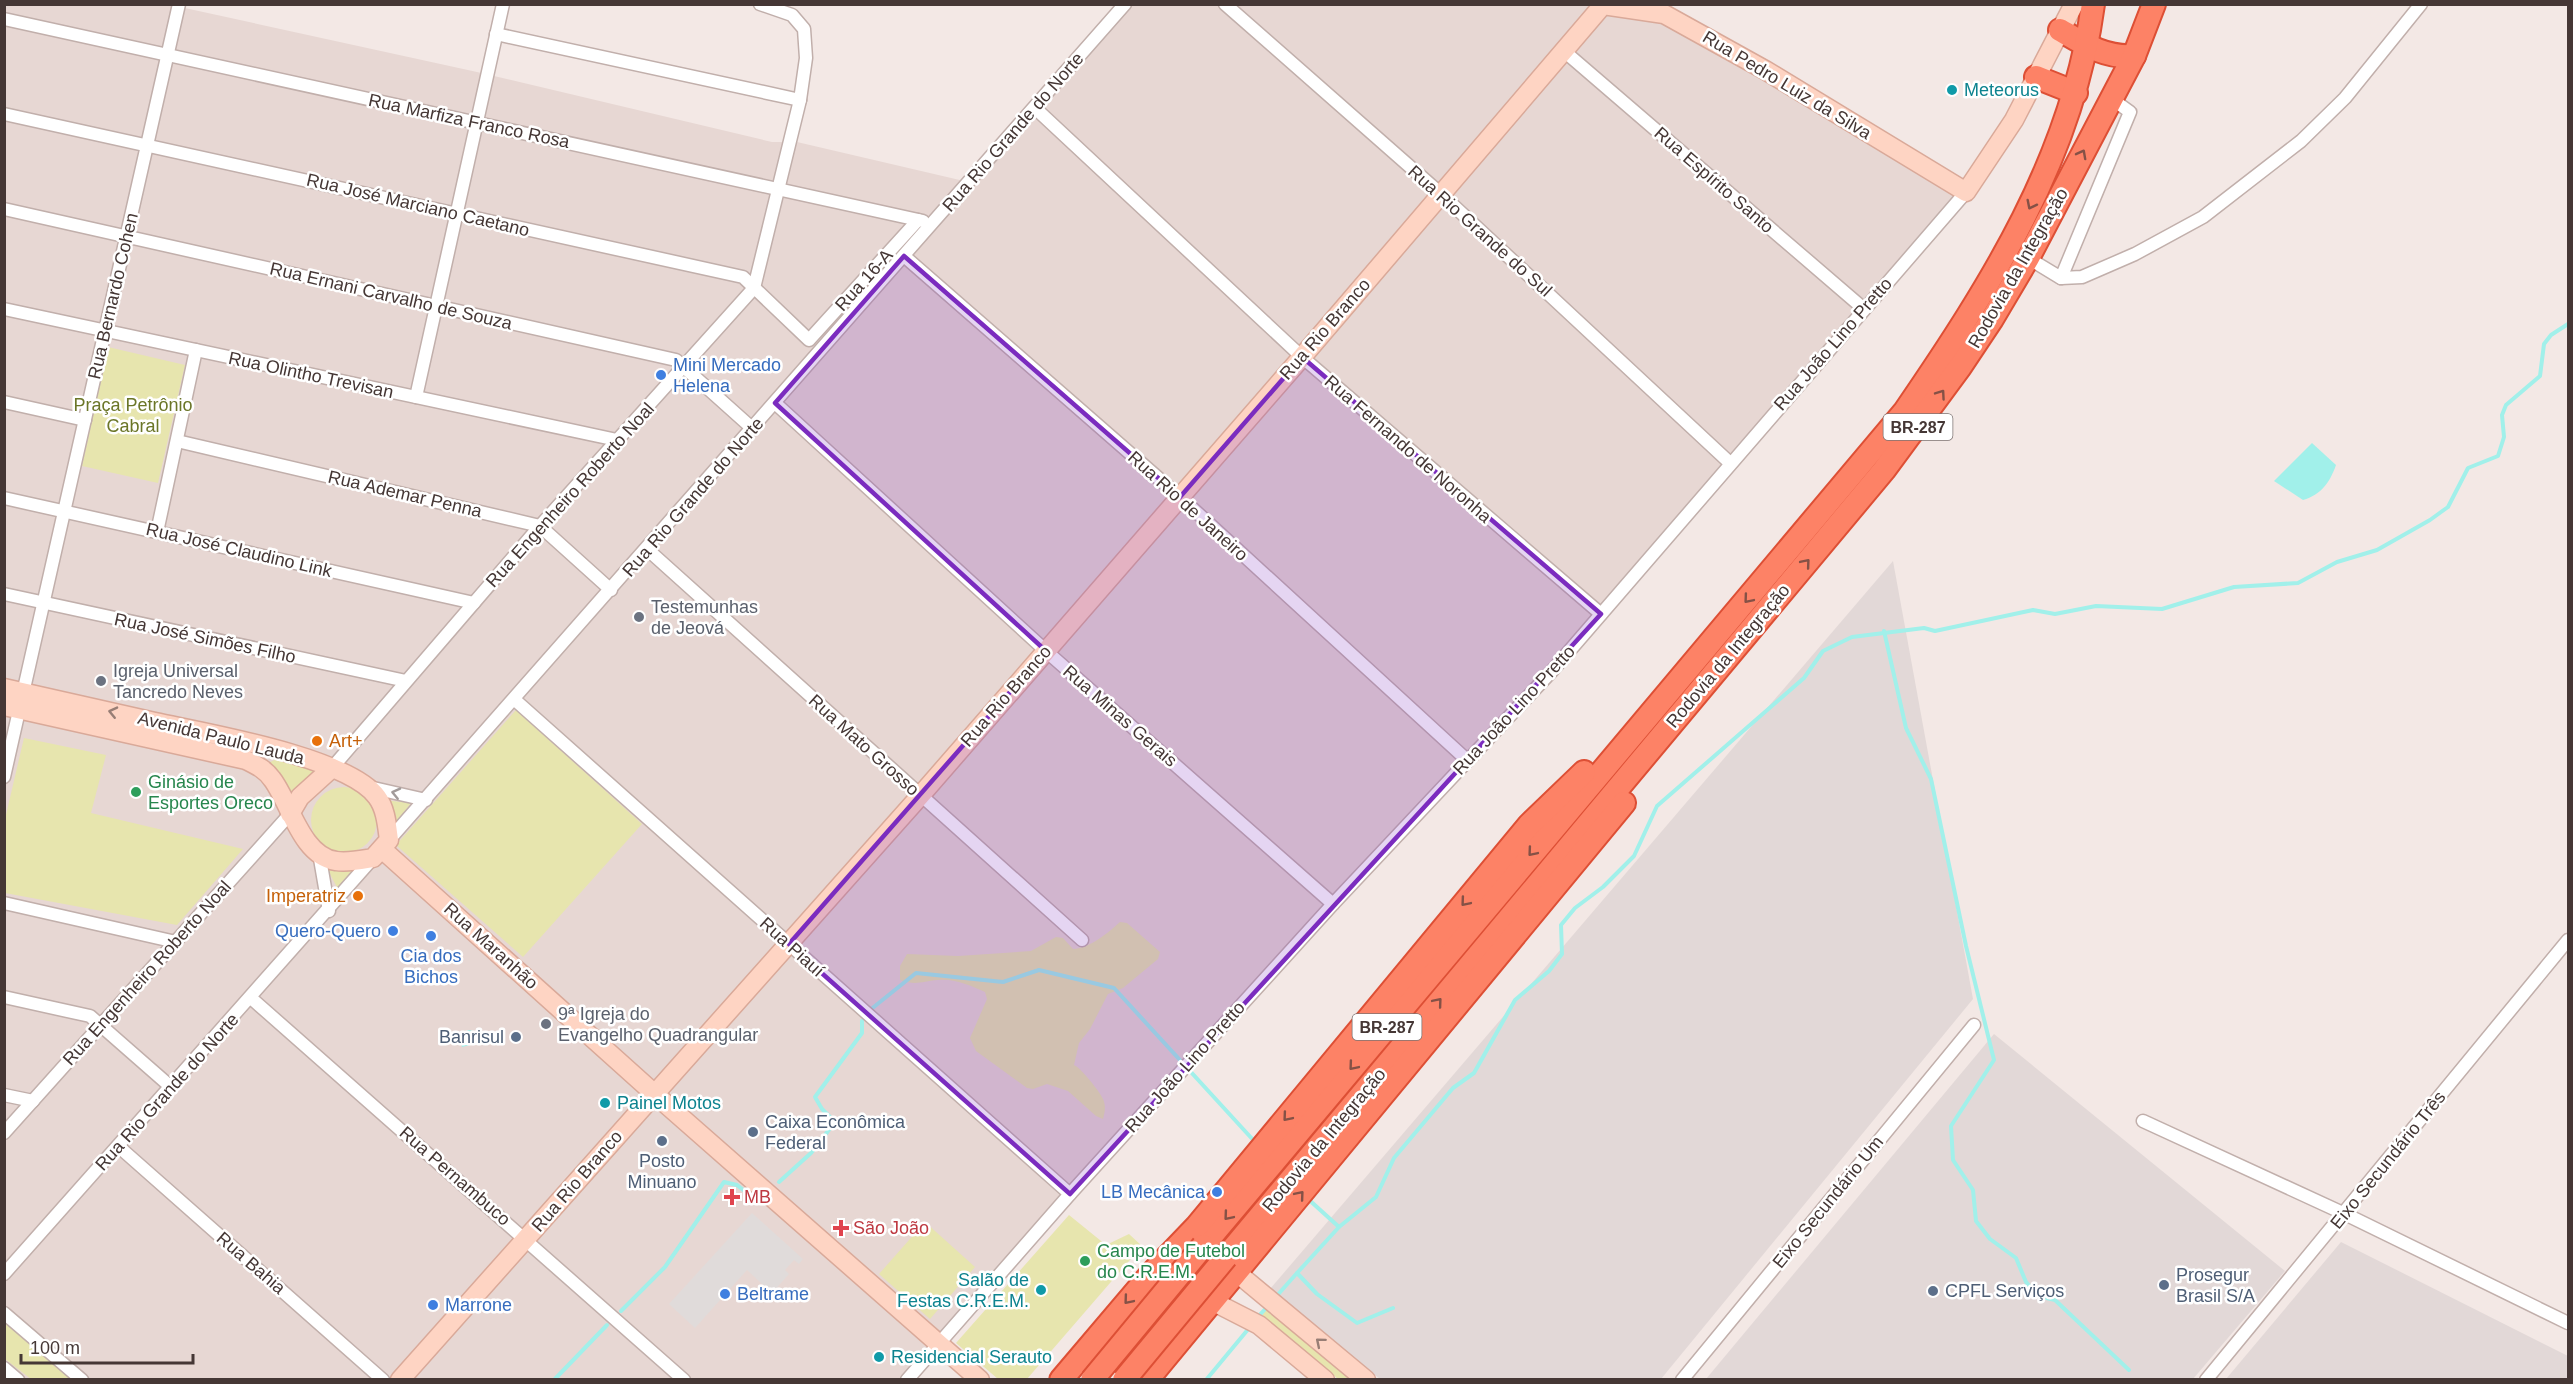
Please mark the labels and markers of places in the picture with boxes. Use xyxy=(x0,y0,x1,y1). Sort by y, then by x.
place label: Meteorus xyxy=(1964,80,2039,100)
marker: Meteorus xyxy=(1945,83,1959,97)
place label: Mini Mercado Helena xyxy=(673,355,781,396)
marker: Mini Mercado Helena xyxy=(654,368,668,382)
place label: Testemunhas de Jeová xyxy=(651,597,758,638)
marker: Testemunhas de Jeová xyxy=(632,610,646,624)
place label: Igreja Universal Tancredo Neves xyxy=(113,661,243,702)
marker: Igreja Universal Tancredo Neves xyxy=(94,674,108,688)
place label: Art+ xyxy=(329,731,363,751)
marker: Art+ xyxy=(310,734,324,748)
place label: Ginásio de Esportes Oreco xyxy=(148,772,273,813)
marker: Ginásio de Esportes Oreco xyxy=(129,785,143,799)
place label: Imperatriz xyxy=(266,886,346,906)
marker: Imperatriz xyxy=(351,889,365,903)
place label: Quero-Quero xyxy=(275,921,381,941)
marker: Quero-Quero xyxy=(386,924,400,938)
marker: Cia dos Bichos xyxy=(424,929,438,943)
place label: Cia dos Bichos xyxy=(400,946,462,987)
place label: 9ª Igreja do Evangelho Quadrangular xyxy=(558,1004,758,1045)
marker: 9ª Igreja do Evangelho Quadrangular xyxy=(539,1017,553,1031)
place label: Banrisul xyxy=(439,1027,504,1047)
marker: Banrisul xyxy=(509,1030,523,1044)
place label: Painel Motos xyxy=(617,1093,721,1113)
marker: Painel Motos xyxy=(598,1096,612,1110)
place label: Caixa Econômica Federal xyxy=(765,1112,906,1153)
marker: Caixa Econômica Federal xyxy=(746,1125,760,1139)
marker: Posto Minuano xyxy=(655,1134,669,1148)
place label: Posto Minuano xyxy=(627,1151,697,1192)
place label: LB Mecânica xyxy=(1101,1182,1206,1202)
marker: LB Mecânica xyxy=(1210,1185,1224,1199)
place label: MB xyxy=(744,1187,771,1207)
marker: MB xyxy=(725,1190,739,1204)
place label: São João xyxy=(853,1218,929,1238)
marker: São João xyxy=(834,1221,848,1235)
place label: Campo de Futebol do C.R.E.M. xyxy=(1097,1241,1245,1282)
marker: Campo de Futebol do C.R.E.M. xyxy=(1078,1254,1092,1268)
place label: Prosegur Brasil S/A xyxy=(2176,1265,2255,1306)
place label: Salão de Festas C.R.E.M. xyxy=(897,1270,1029,1311)
marker: Prosegur Brasil S/A xyxy=(2157,1278,2171,1292)
place label: CPFL Serviços xyxy=(1945,1281,2064,1301)
marker: Salão de Festas C.R.E.M. xyxy=(1034,1283,1048,1297)
place label: Beltrame xyxy=(737,1284,809,1304)
marker: CPFL Serviços xyxy=(1926,1284,1940,1298)
marker: Beltrame xyxy=(718,1287,732,1301)
place label: Marrone xyxy=(445,1295,512,1315)
marker: Marrone xyxy=(426,1298,440,1312)
place label: Residencial Serauto xyxy=(891,1347,1052,1367)
marker: Residencial Serauto xyxy=(872,1350,886,1364)

